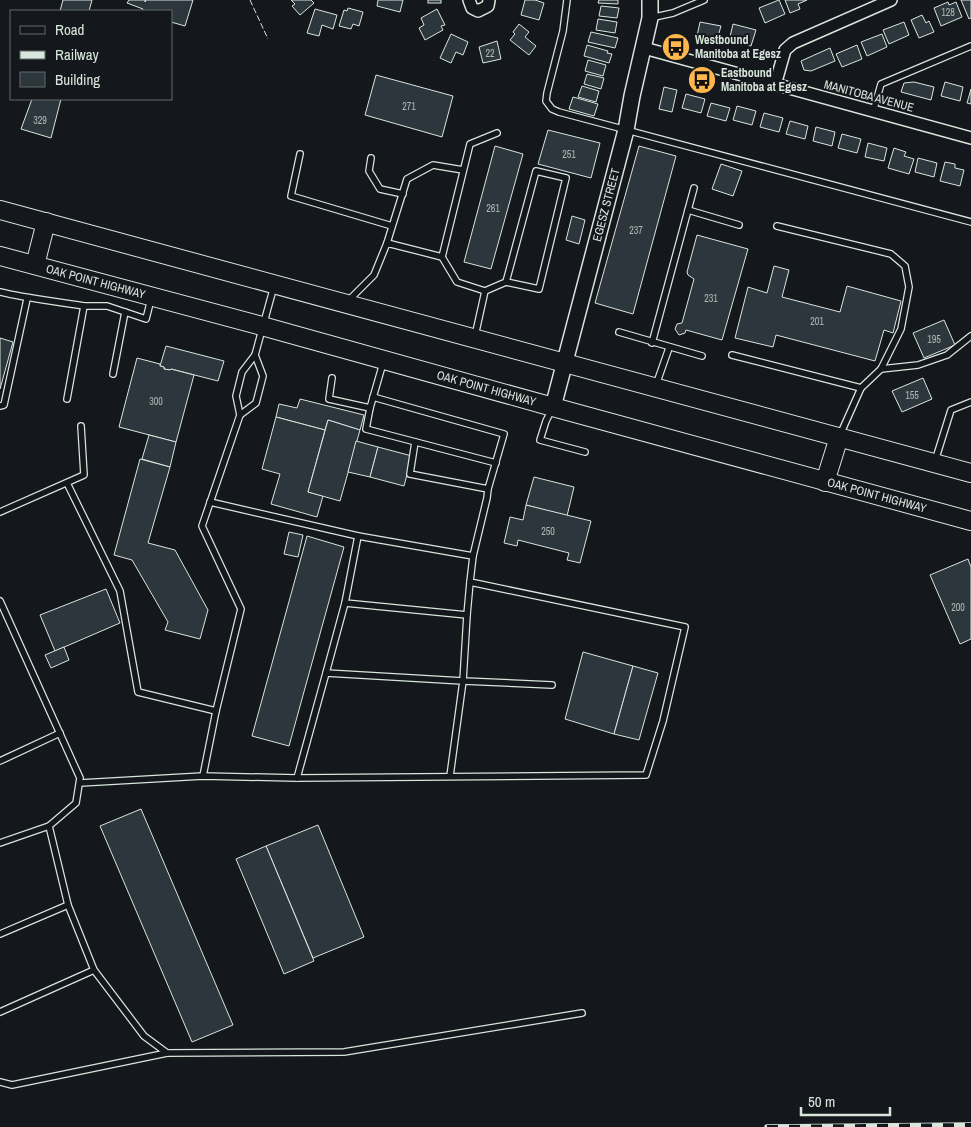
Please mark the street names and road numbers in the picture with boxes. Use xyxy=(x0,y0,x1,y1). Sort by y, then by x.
street label: MANITOBA AVENUE xyxy=(822,76,916,116)
street label: EGESZ STREET xyxy=(589,167,624,243)
street label: OAK POINT HIGHWAY xyxy=(44,261,148,303)
street label: OAK POINT HIGHWAY xyxy=(435,367,538,410)
street label: OAK POINT HIGHWAY xyxy=(825,474,929,517)

